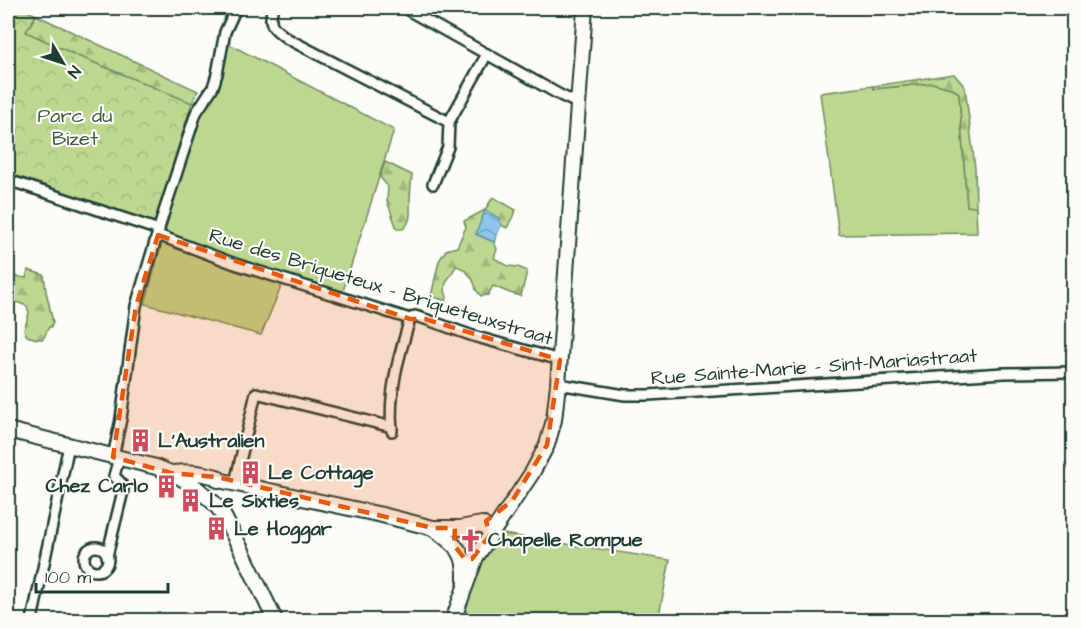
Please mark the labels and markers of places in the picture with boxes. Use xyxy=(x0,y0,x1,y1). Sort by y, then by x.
place label: L'Australien xyxy=(158,427,264,455)
building icon: L'Australien xyxy=(127,428,153,454)
place label: Le Cottage xyxy=(268,459,374,488)
building icon: Le Cottage xyxy=(237,460,263,486)
place label: Chez Carlo xyxy=(45,472,149,500)
building icon: Chez Carlo xyxy=(153,473,179,499)
place label: Le Sixties xyxy=(209,487,299,515)
building icon: Le Sixties xyxy=(178,488,204,514)
place label: Le Hoggar xyxy=(234,515,333,544)
building icon: Le Hoggar xyxy=(203,516,229,542)
place label: Chapelle Rompue xyxy=(488,526,643,554)
church icon: Chapelle Rompue xyxy=(457,527,483,553)

